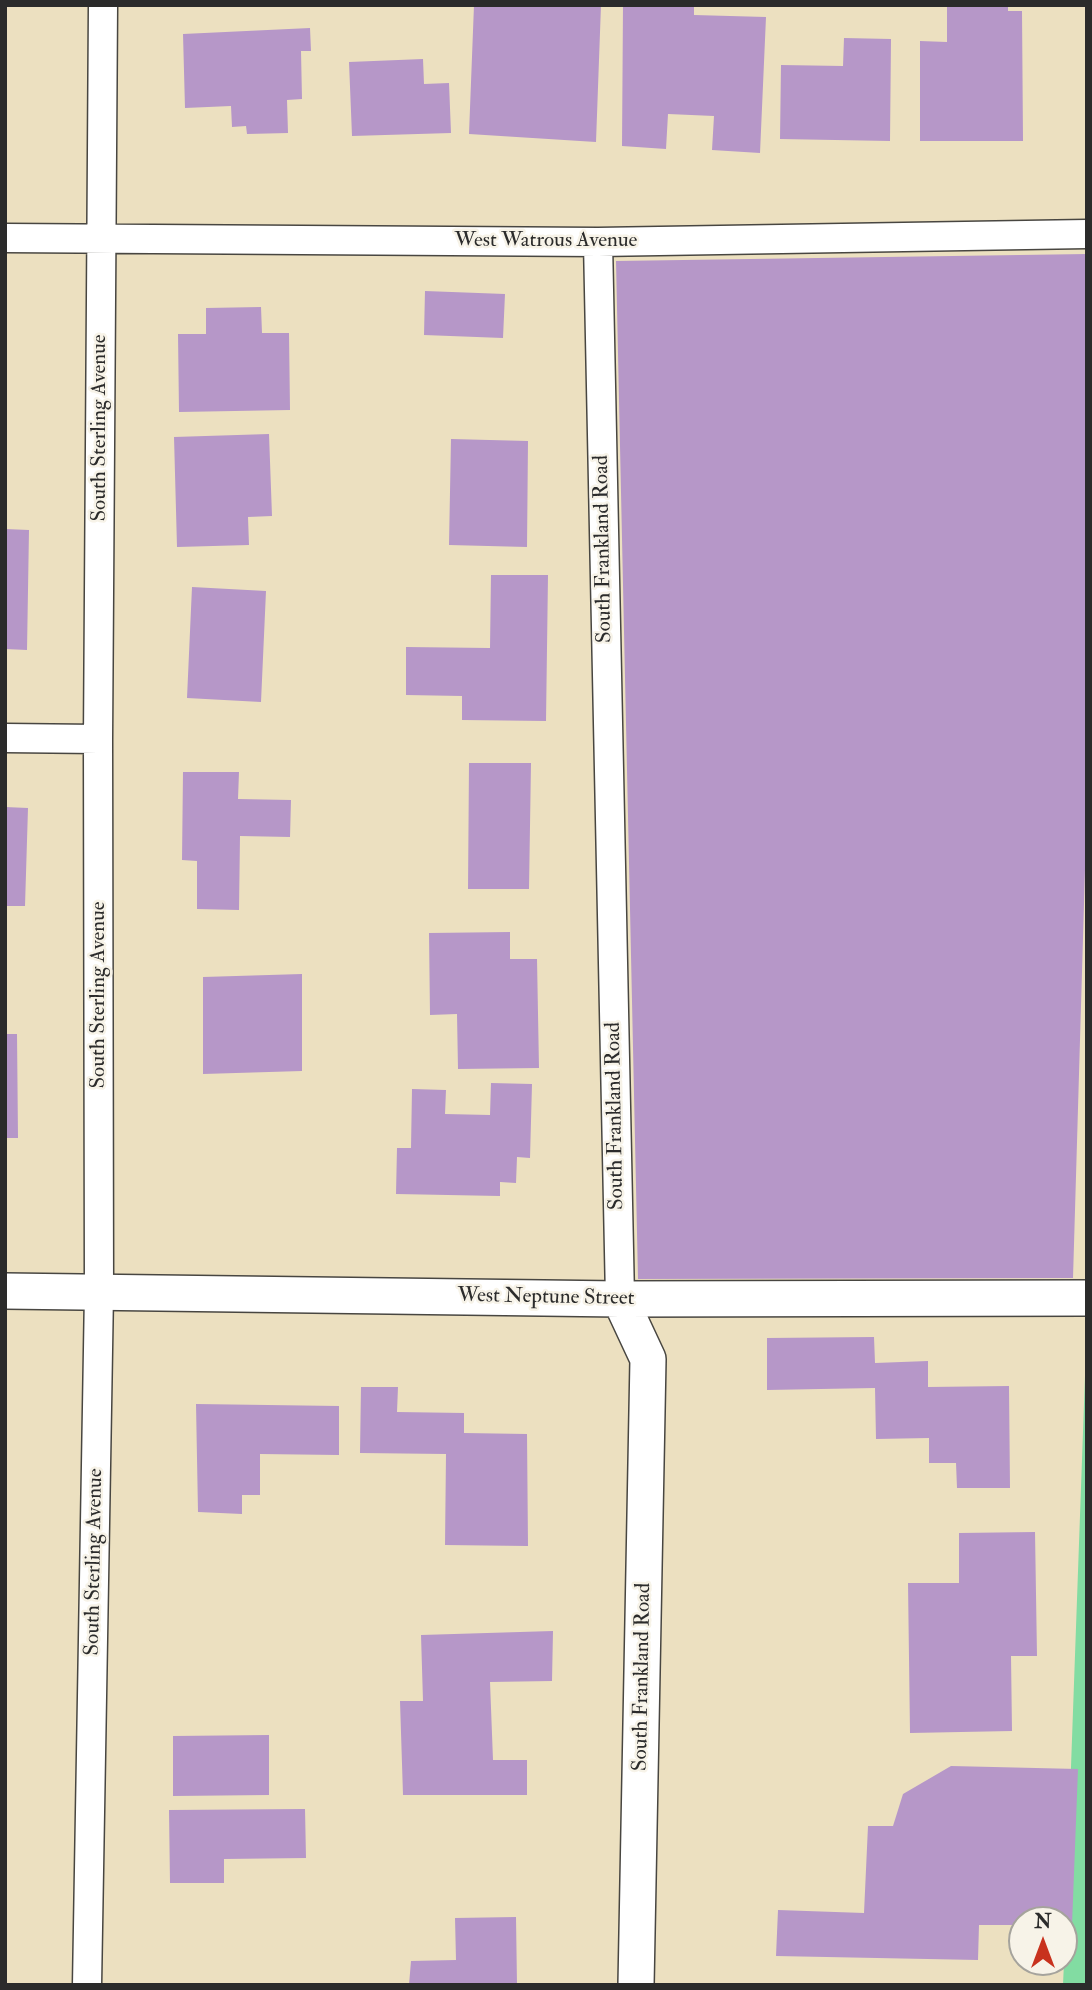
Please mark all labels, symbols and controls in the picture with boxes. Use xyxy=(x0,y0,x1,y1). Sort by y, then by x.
street label: West Watrous Avenue xyxy=(455,228,637,254)
street label: South Sterling Avenue xyxy=(87,334,113,522)
street label: South Frankland Road xyxy=(590,455,618,643)
street label: South Sterling Avenue xyxy=(86,901,112,1089)
street label: South Frankland Road xyxy=(602,1022,630,1210)
street label: West Neptune Street xyxy=(457,1284,635,1312)
street label: South Sterling Avenue xyxy=(81,1468,109,1656)
street label: South Frankland Road xyxy=(629,1583,657,1771)
north arrow xyxy=(1008,1906,1078,1976)
text: N xyxy=(1034,1910,1052,1934)

